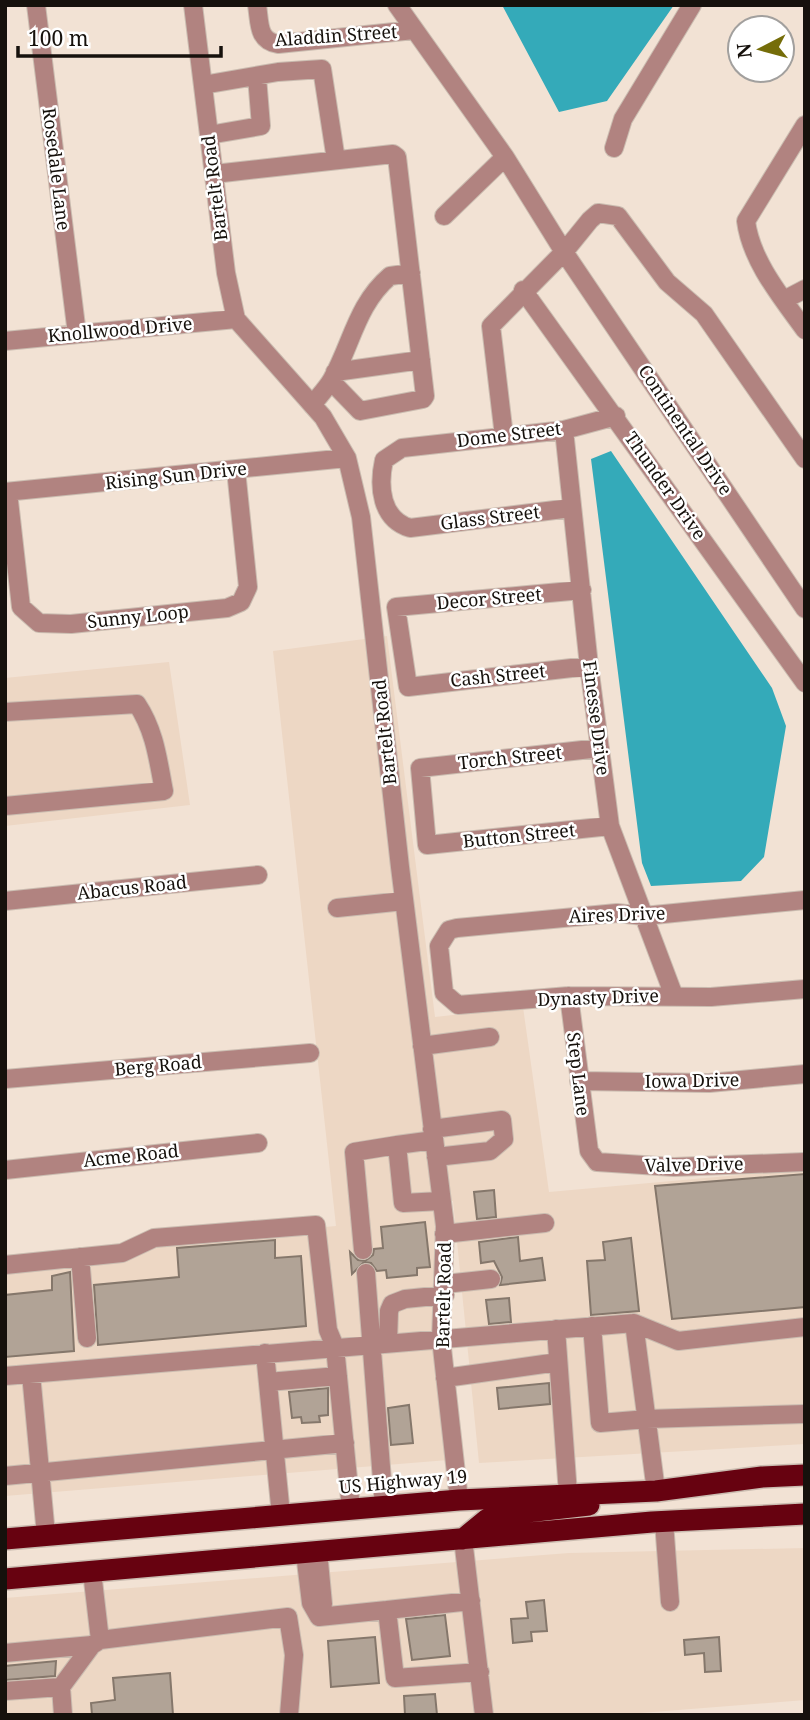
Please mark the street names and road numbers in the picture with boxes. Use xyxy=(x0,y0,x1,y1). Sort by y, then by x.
street label: Aladdin Street xyxy=(274,19,398,51)
street label: Rosedale Lane xyxy=(38,106,76,232)
street label: Bartelt Road xyxy=(196,134,232,242)
street label: Knollwood Drive xyxy=(47,311,193,347)
street label: Continental Drive xyxy=(633,360,738,499)
street label: Dome Street xyxy=(455,416,562,452)
street label: Thunder Drive xyxy=(620,427,712,544)
street label: Rising Sun Drive xyxy=(104,456,248,494)
street label: Glass Street xyxy=(439,499,541,535)
street label: Decor Street xyxy=(435,581,542,615)
street label: Sunny Loop xyxy=(86,599,190,633)
street label: Cash Street xyxy=(449,658,547,692)
street label: Finesse Drive xyxy=(578,659,616,777)
street label: Bartelt Road xyxy=(367,678,401,786)
street label: Torch Street xyxy=(457,740,563,774)
street label: Button Street xyxy=(462,817,576,853)
street label: Abacus Road xyxy=(76,869,188,905)
street label: Aires Drive xyxy=(568,900,666,928)
street label: Dynasty Drive xyxy=(537,983,659,1011)
street label: Step Lane xyxy=(562,1031,596,1117)
street label: Berg Road xyxy=(113,1049,203,1081)
street label: Iowa Drive xyxy=(644,1067,740,1093)
street label: Acme Road xyxy=(82,1138,180,1172)
street label: Valve Drive xyxy=(644,1151,744,1177)
street label: Bartelt Road xyxy=(430,1242,456,1348)
street label: US Highway 19 xyxy=(338,1463,468,1499)

